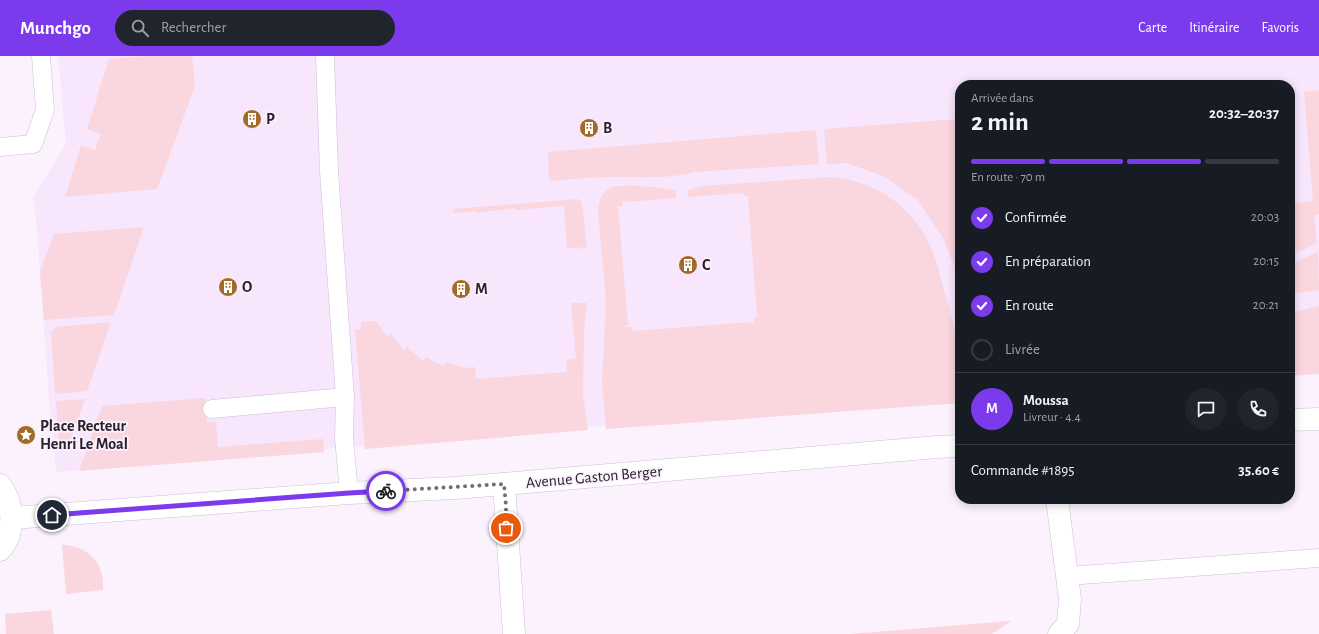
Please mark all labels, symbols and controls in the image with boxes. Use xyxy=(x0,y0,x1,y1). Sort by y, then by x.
search box xyxy=(115,10,395,46)
icon: search xyxy=(129,17,151,39)
text: Munchgo xyxy=(20,19,91,38)
text: Rechercher xyxy=(161,20,226,35)
text: Carte xyxy=(1138,21,1167,35)
text: Itinéraire xyxy=(1189,21,1239,35)
text: Favoris xyxy=(1261,21,1299,35)
text: Arrivée dans xyxy=(971,92,1034,105)
text: 20:32–20:37 xyxy=(1209,106,1279,121)
building icon: P xyxy=(241,108,263,130)
text: 2 min xyxy=(971,109,1029,135)
place label: P xyxy=(266,111,275,127)
building icon: B xyxy=(578,117,600,139)
place label: B xyxy=(603,120,612,136)
text: En route · 70 m xyxy=(971,171,1045,184)
icon: check xyxy=(971,207,993,229)
text: Confirmée xyxy=(1005,210,1066,225)
text: 20:03 xyxy=(1251,211,1279,224)
icon: check xyxy=(971,251,993,273)
building icon: C xyxy=(677,254,699,276)
text: En préparation xyxy=(1005,254,1091,269)
text: 20:15 xyxy=(1253,255,1279,268)
place label: C xyxy=(702,257,711,273)
building icon: O xyxy=(217,276,239,298)
building icon: M xyxy=(450,278,472,300)
place label: O xyxy=(242,279,252,295)
place label: M xyxy=(475,281,488,297)
icon: check xyxy=(971,295,993,317)
text: En route xyxy=(1005,298,1054,313)
text: 20:21 xyxy=(1253,299,1279,312)
text: Livrée xyxy=(1005,342,1040,357)
button: chat xyxy=(1185,388,1227,430)
button: phone xyxy=(1237,388,1279,430)
text: Moussa xyxy=(1023,393,1069,408)
text: M xyxy=(986,401,998,416)
text: Livreur · 4.4 xyxy=(1023,411,1081,424)
place label: Place Recteur Henri Le Moal xyxy=(40,418,128,452)
place icon: Place Recteur Henri Le Moal xyxy=(15,424,37,446)
street label: Avenue Gaston Berger xyxy=(525,463,664,491)
text: Commande #1895 xyxy=(971,463,1075,478)
text: 35.60 € xyxy=(1238,463,1279,478)
courier xyxy=(366,471,406,511)
icon: bike xyxy=(375,480,397,502)
pin xyxy=(35,498,69,532)
icon: home xyxy=(41,504,63,526)
pin xyxy=(489,511,523,545)
icon: bag xyxy=(495,517,517,539)

